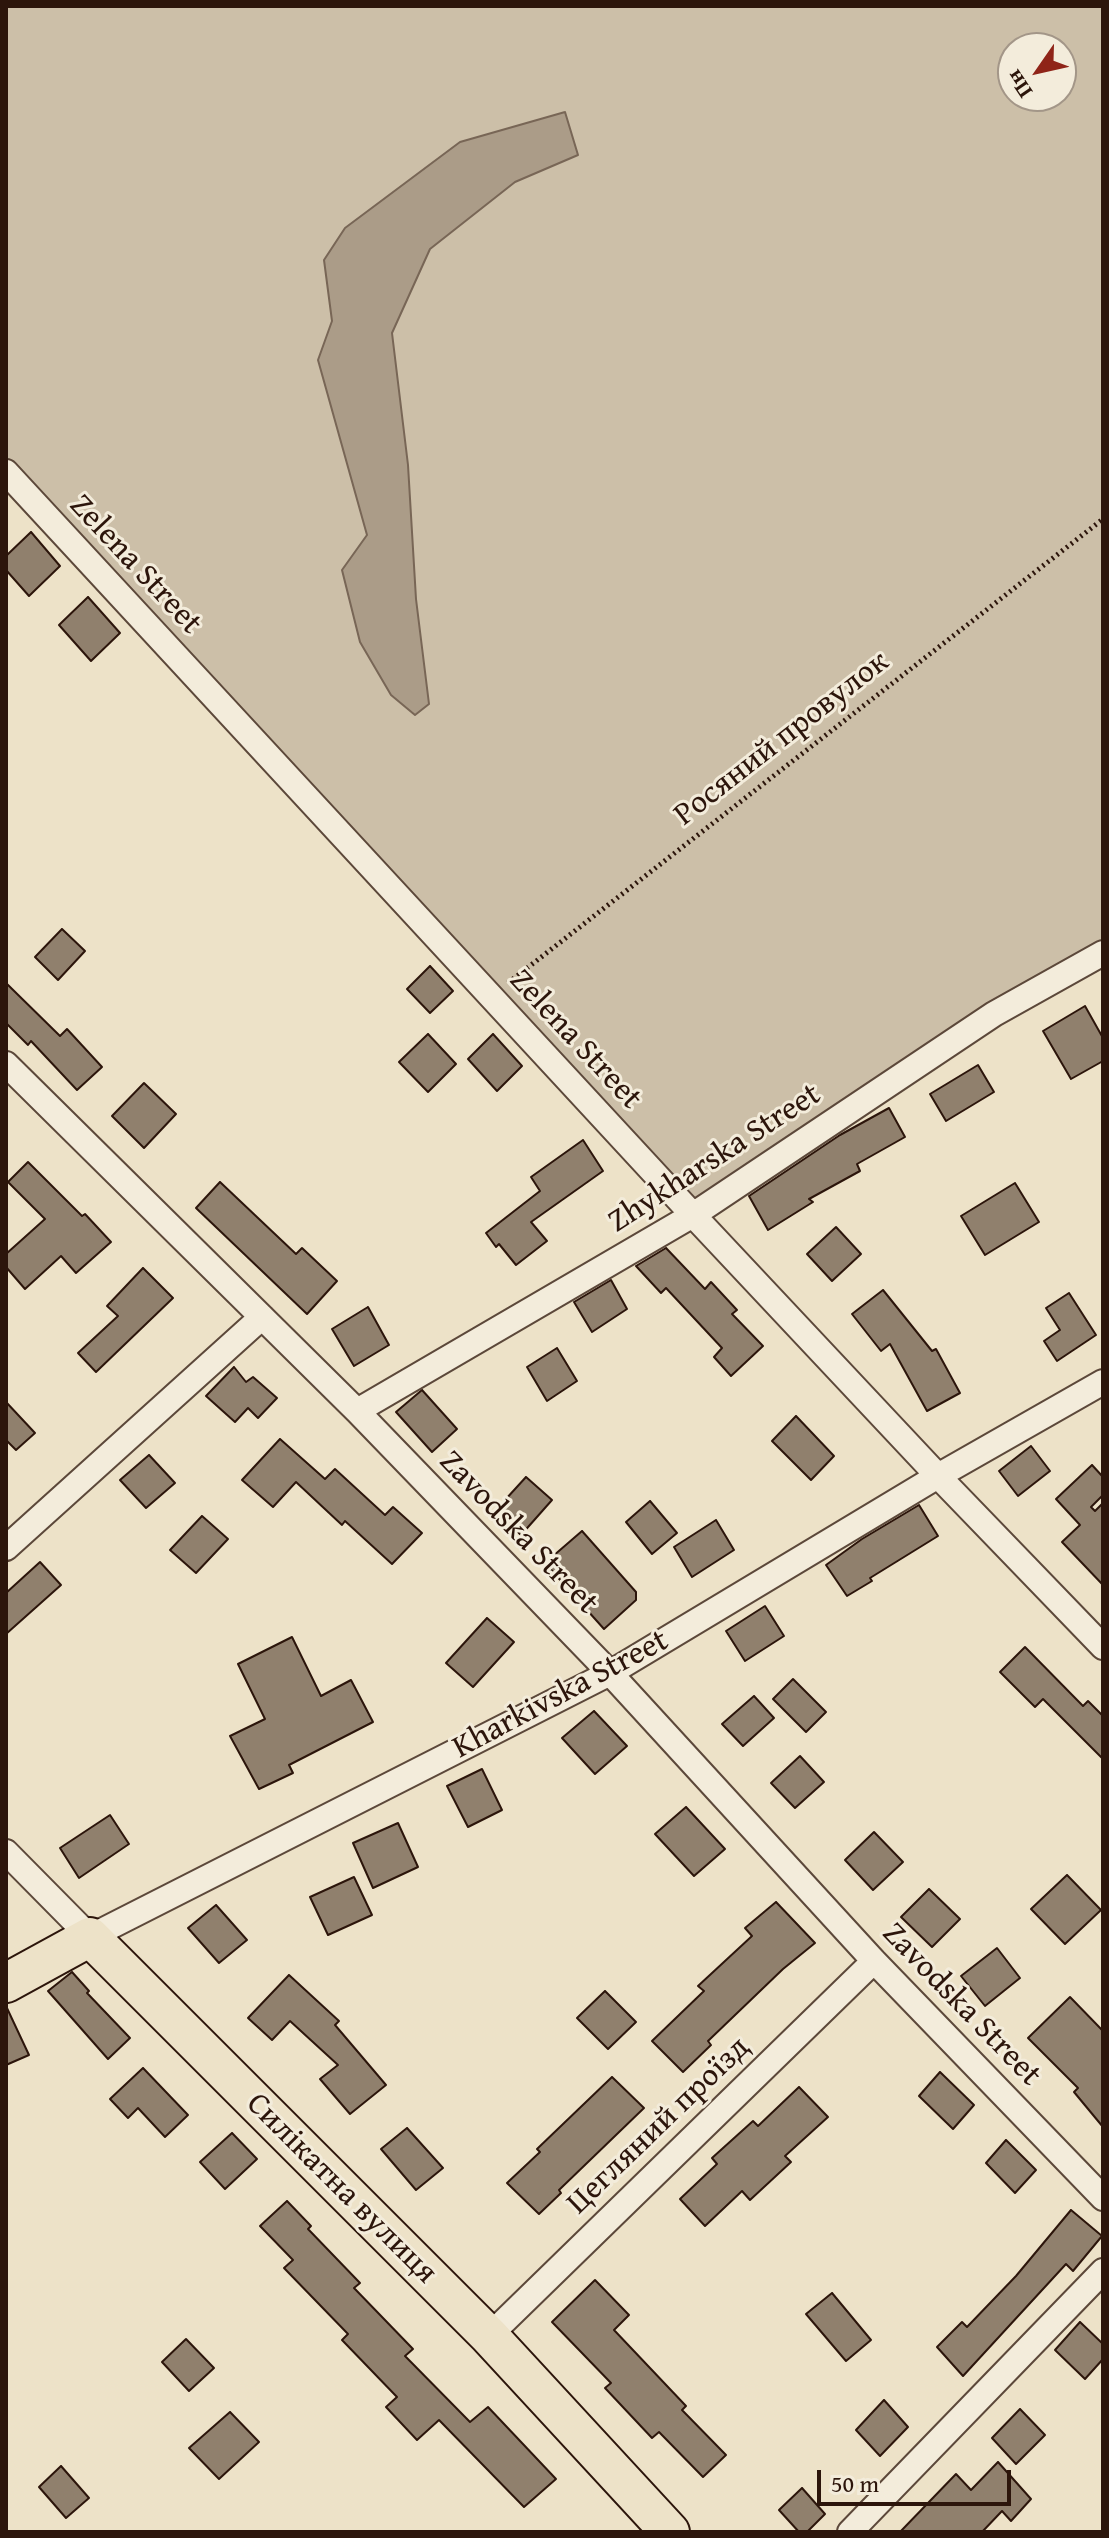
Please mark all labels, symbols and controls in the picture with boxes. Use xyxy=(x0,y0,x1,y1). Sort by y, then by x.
north arrow xyxy=(997,32,1077,112)
text: Пн xyxy=(998,64,1040,105)
street label: Zelena Street xyxy=(61,487,209,643)
street label: Росяний провулок xyxy=(667,643,897,835)
street label: Zelena Street xyxy=(501,962,649,1118)
street label: Zhykharska Street xyxy=(602,1076,828,1242)
street label: Zavodska Street xyxy=(430,1443,606,1623)
street label: Kharkivska Street xyxy=(447,1622,675,1768)
street label: Zavodska Street xyxy=(873,1915,1049,2095)
street label: Цегляний проїзд xyxy=(560,2029,758,2223)
street label: Силікатна вулиця xyxy=(238,2086,444,2292)
scale bar xyxy=(821,2454,1015,2504)
text: 50 m xyxy=(831,2466,879,2501)

